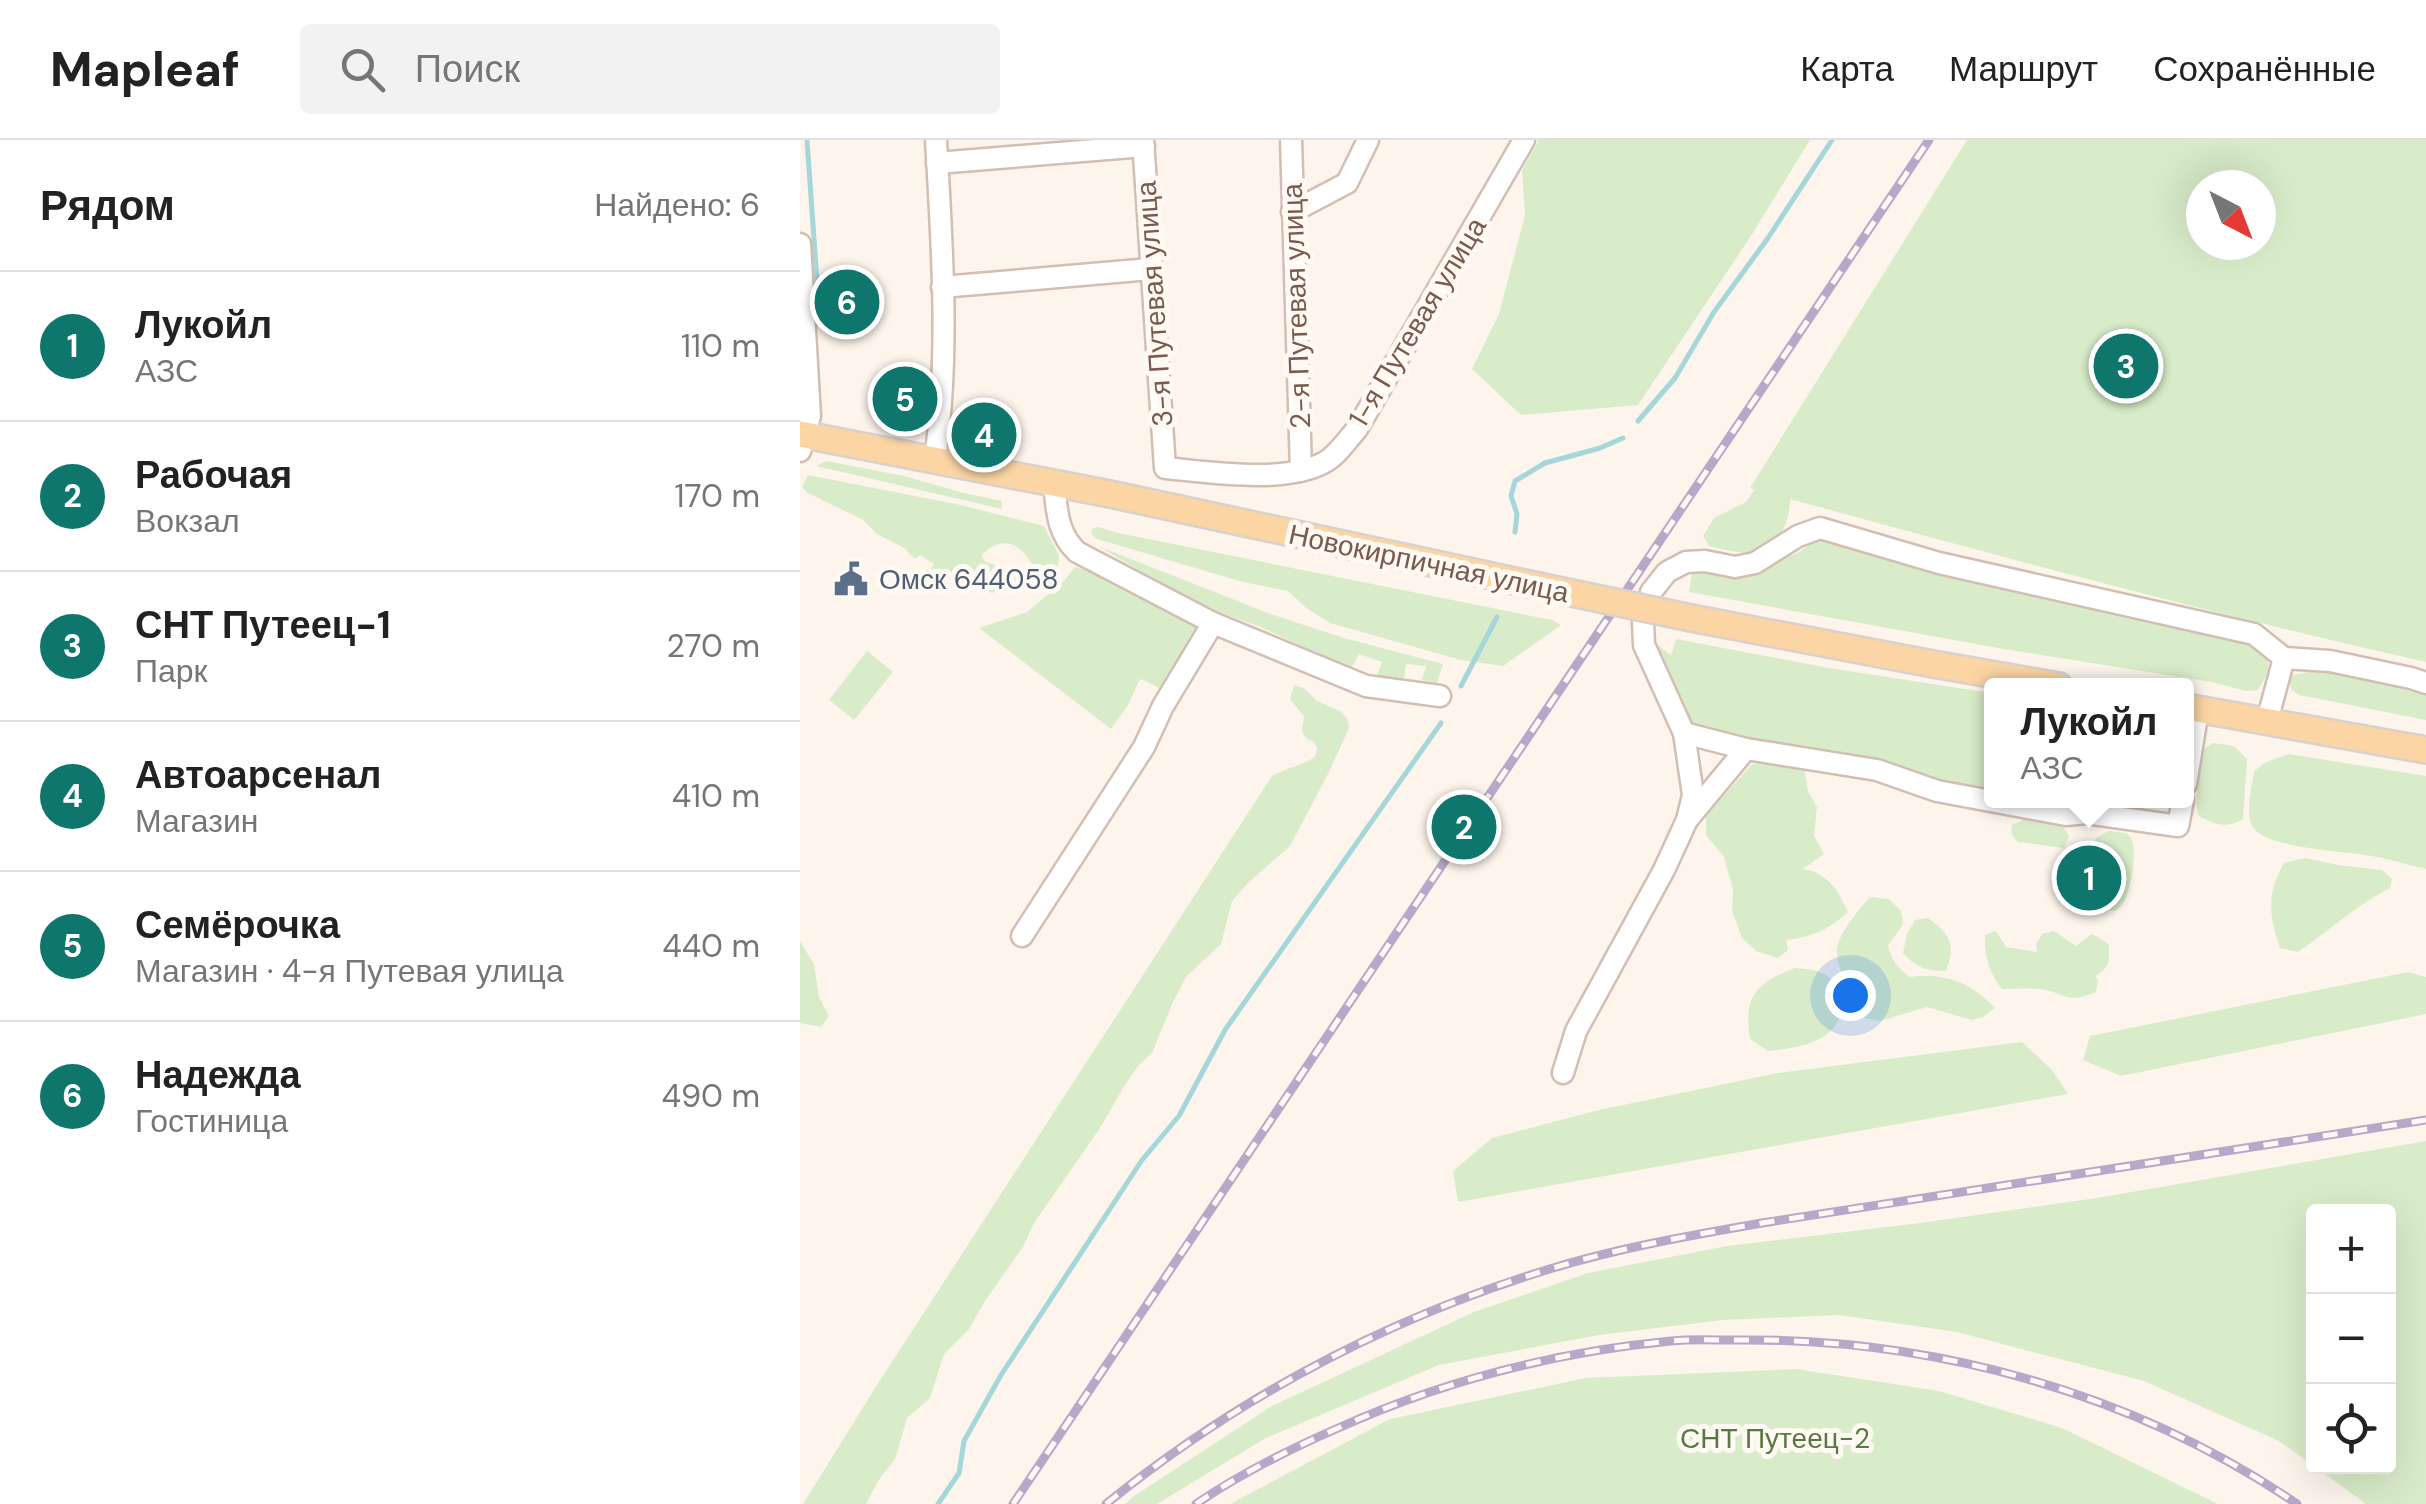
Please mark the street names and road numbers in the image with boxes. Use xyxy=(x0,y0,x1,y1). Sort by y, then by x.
street label: 3-я Путевая улица xyxy=(1127,179,1182,428)
street label: 2-я Путевая улица xyxy=(1274,182,1319,429)
street label: 1-я Путевая улица xyxy=(1340,210,1495,434)
street label: Новокирпичная улица xyxy=(1285,516,1573,611)

